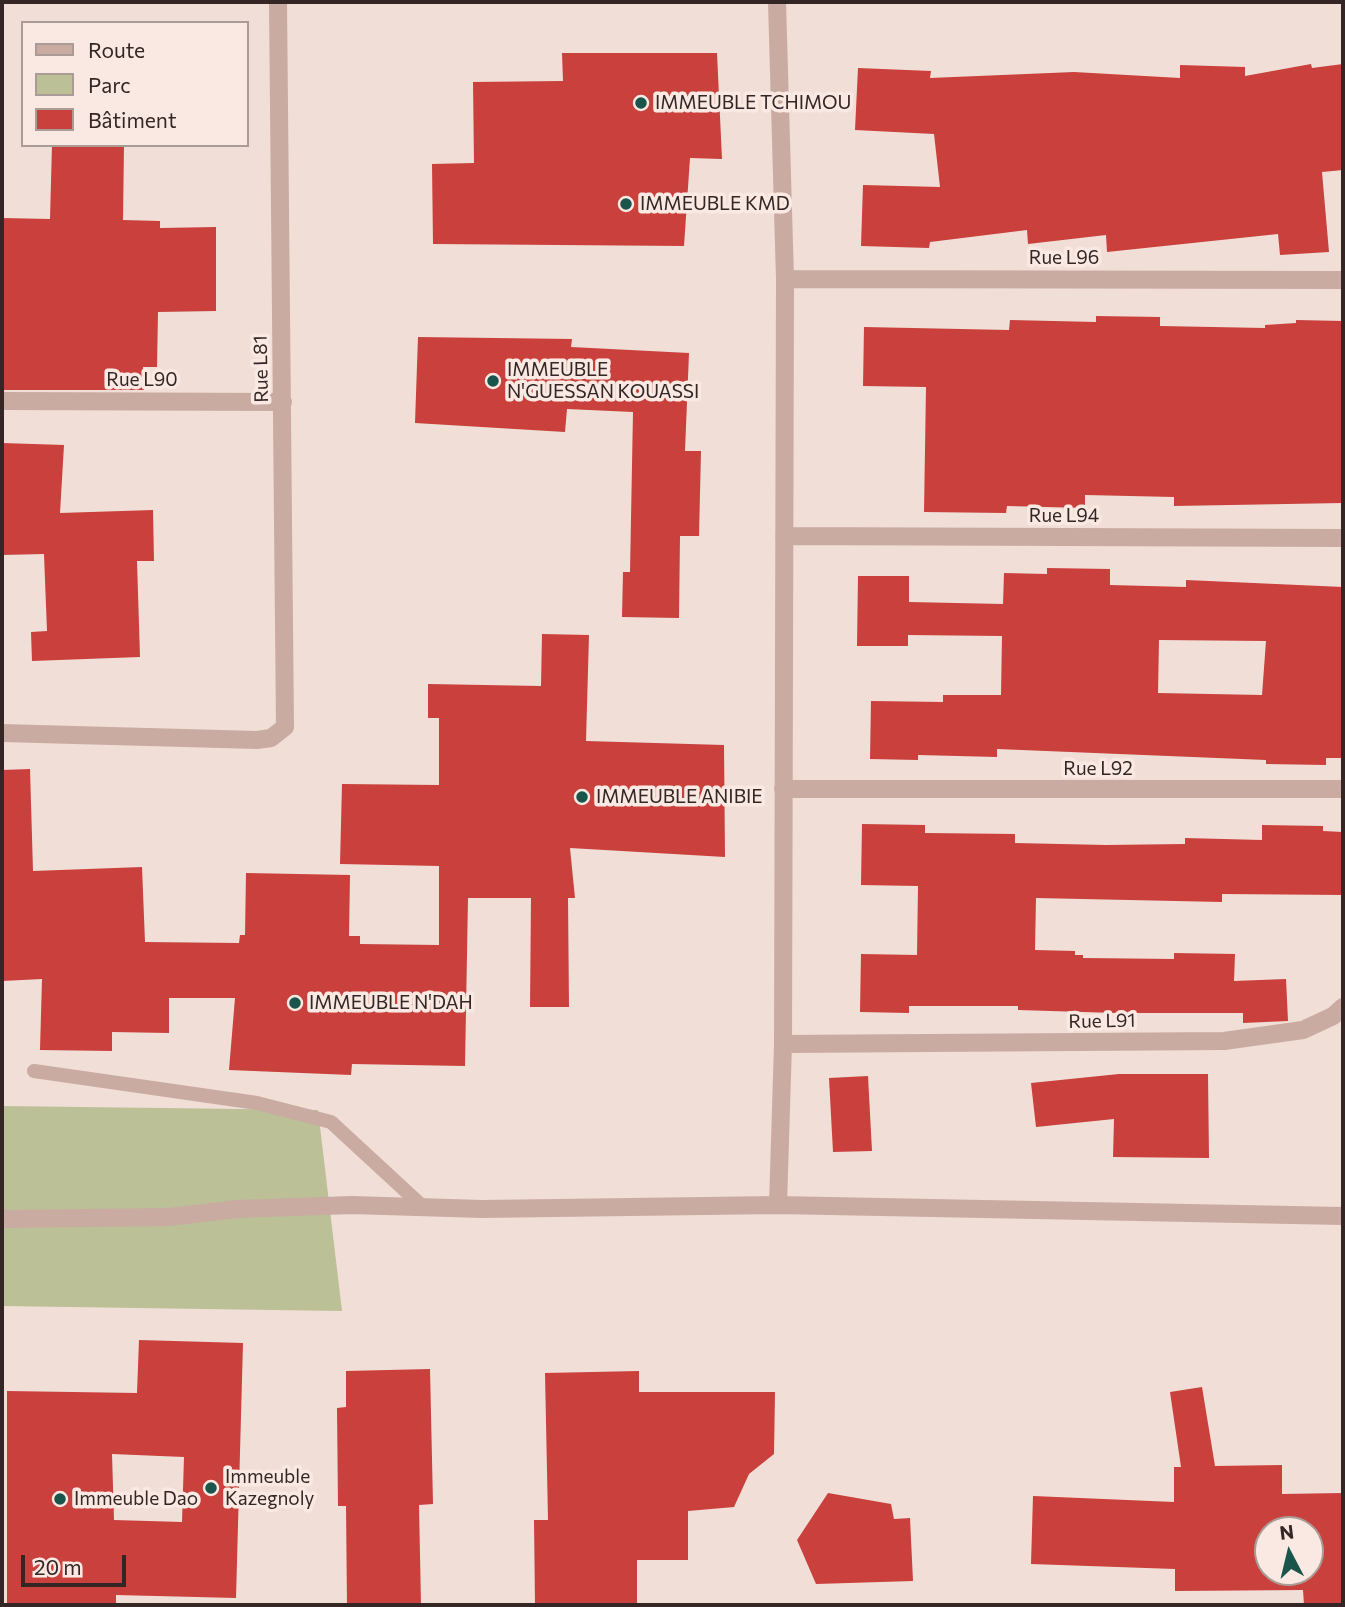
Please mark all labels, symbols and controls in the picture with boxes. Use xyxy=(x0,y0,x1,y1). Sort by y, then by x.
legend xyxy=(21,21,248,147)
text: Route xyxy=(88,37,145,62)
text: Parc xyxy=(88,72,131,97)
place label: IMMEUBLE TCHIMOU xyxy=(655,92,851,114)
marker: IMMEUBLE TCHIMOU xyxy=(633,95,649,111)
text: Bâtiment xyxy=(88,107,177,132)
place label: IMMEUBLE KMD xyxy=(640,193,790,215)
marker: IMMEUBLE KMD xyxy=(618,196,634,212)
street label: Rue L96 xyxy=(1029,247,1099,269)
street label: Rue L81 xyxy=(249,335,273,403)
place label: IMMEUBLE N'GUESSAN KOUASSI xyxy=(507,359,699,403)
street label: Rue L90 xyxy=(106,369,178,391)
marker: IMMEUBLE N'GUESSAN KOUASSI xyxy=(485,373,501,389)
street label: Rue L94 xyxy=(1029,505,1099,527)
street label: Rue L92 xyxy=(1063,758,1133,780)
place label: IMMEUBLE ANIBIE xyxy=(596,786,763,808)
marker: IMMEUBLE ANIBIE xyxy=(574,789,590,805)
place label: IMMEUBLE N'DAH xyxy=(309,992,473,1014)
marker: IMMEUBLE N'DAH xyxy=(287,995,303,1011)
street label: Rue L91 xyxy=(1068,1009,1136,1033)
place label: Immeuble Kazegnoly xyxy=(225,1466,314,1510)
marker: Immeuble Kazegnoly xyxy=(203,1480,219,1496)
place label: Immeuble Dao xyxy=(74,1488,198,1510)
marker: Immeuble Dao xyxy=(52,1491,68,1507)
north arrow xyxy=(1254,1516,1324,1586)
text: N xyxy=(1278,1519,1295,1544)
scale bar xyxy=(24,1540,130,1584)
text: 20 m xyxy=(34,1554,82,1579)

